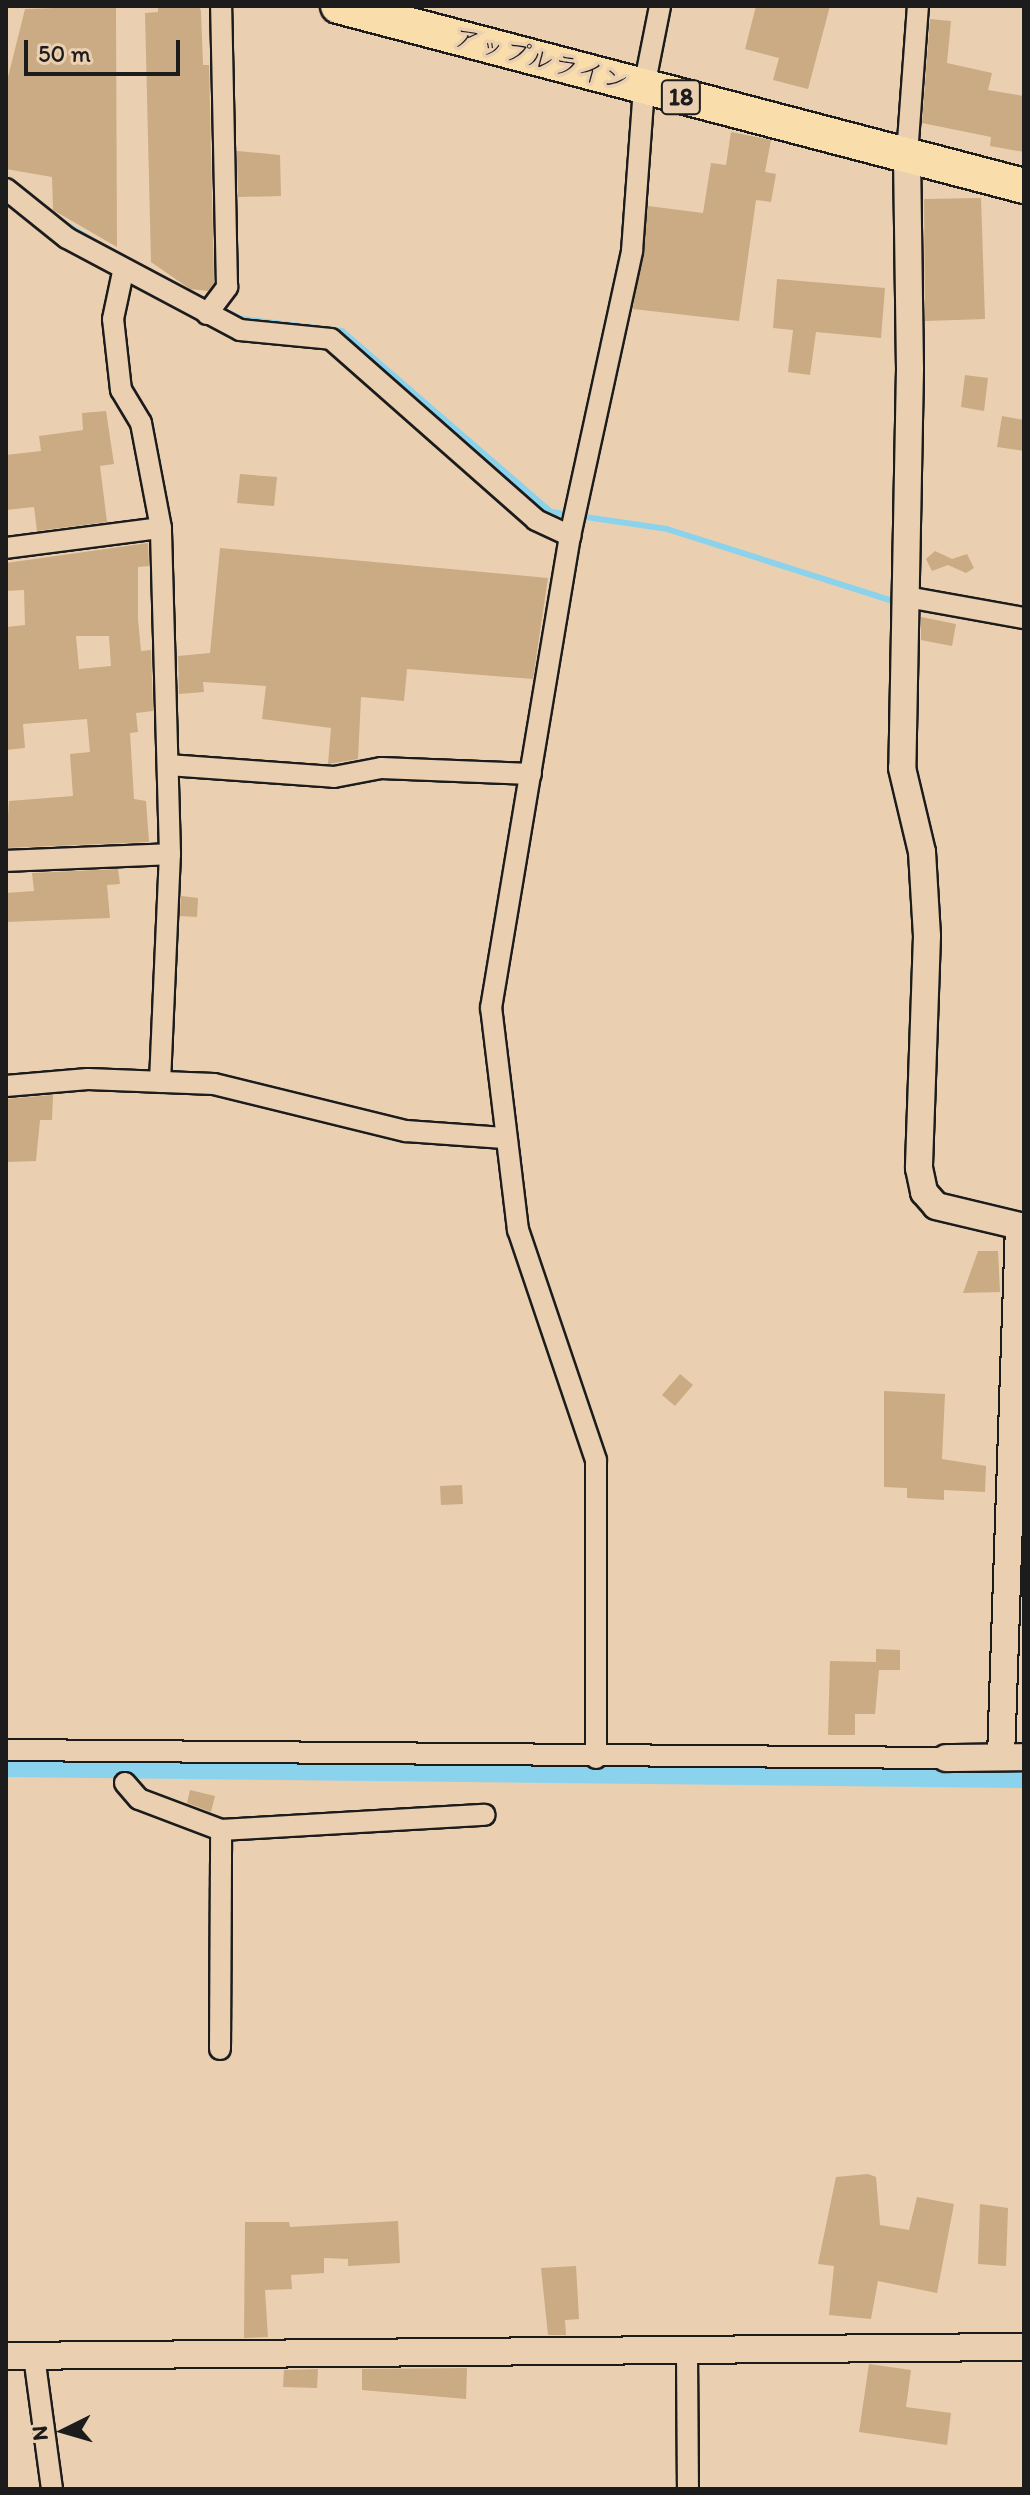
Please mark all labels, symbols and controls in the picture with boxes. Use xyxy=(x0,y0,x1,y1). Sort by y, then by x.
street label: アップルライン xyxy=(449,21,633,99)
scale bar xyxy=(28,24,184,74)
text: 50 m xyxy=(38,39,91,68)
road number: 18 xyxy=(659,77,703,117)
north arrow xyxy=(24,2391,104,2471)
text: N xyxy=(25,2425,54,2442)

